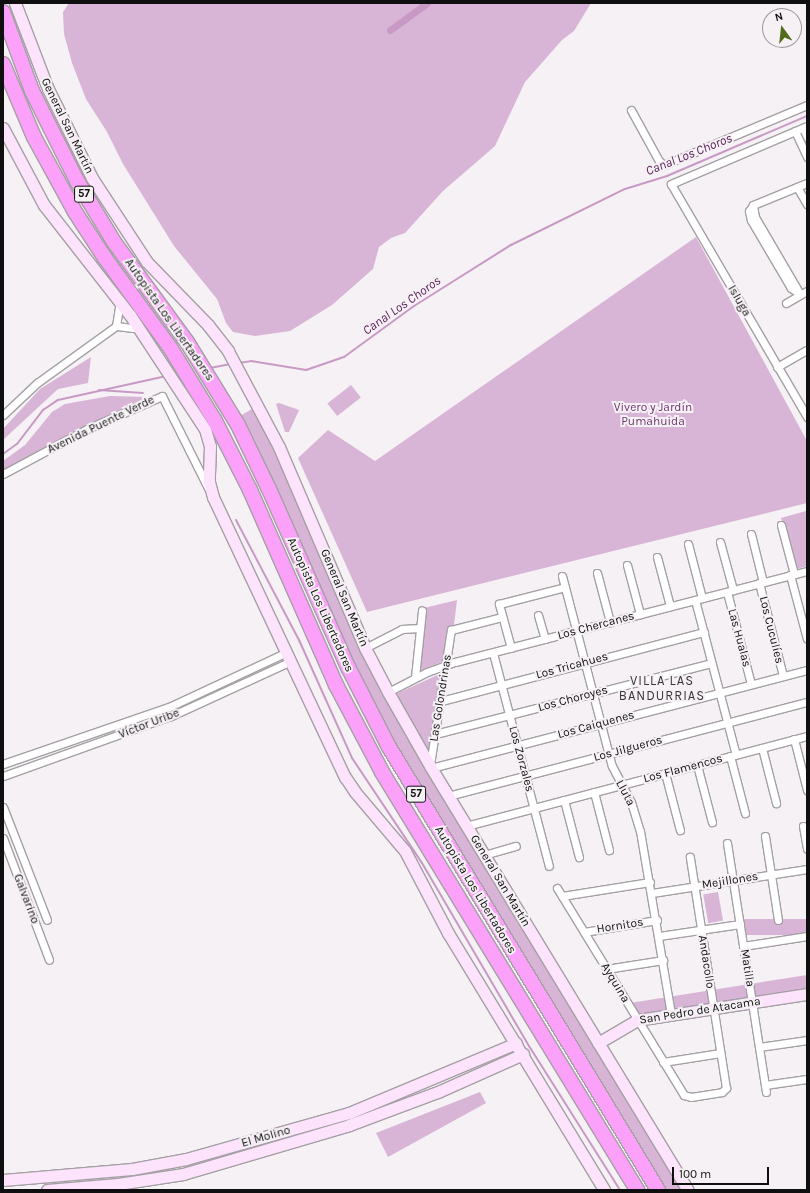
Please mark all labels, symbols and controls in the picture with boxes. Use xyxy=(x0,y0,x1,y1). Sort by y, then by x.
north arrow xyxy=(762,8,802,48)
text: N xyxy=(774,10,785,24)
street label: General San Martín xyxy=(38,76,96,176)
water label: Canal Los Choros xyxy=(644,131,734,179)
road number: 57 xyxy=(74,185,94,203)
street label: Autopista Los Libertadores xyxy=(121,256,217,384)
water label: Canal Los Choros xyxy=(360,273,444,339)
street label: Isluga xyxy=(724,283,754,319)
street label: Avenida Puente Verde xyxy=(45,393,157,457)
park label: Vivero y Jardín Pumahuida xyxy=(614,401,692,429)
street label: Autopista Los Libertadores xyxy=(284,535,356,675)
street label: General San Martín xyxy=(317,547,371,649)
street label: Los Cuculíes xyxy=(756,595,786,665)
street label: Las Hualas xyxy=(724,607,754,669)
street label: Los Chercanes xyxy=(556,609,636,643)
street label: Los Tricahues xyxy=(534,649,610,683)
street label: Las Golondrinas xyxy=(427,653,455,743)
district label: VILLA LAS BANDURRIAS xyxy=(619,674,705,705)
street label: Los Choroyes xyxy=(537,683,609,715)
street label: Víctor Uribe xyxy=(117,706,181,742)
street label: Los Caiquenes xyxy=(556,708,636,742)
street label: Los Zorzales xyxy=(505,725,537,793)
street label: Los Jilgueros xyxy=(592,733,664,765)
street label: Los Flamencos xyxy=(642,752,724,786)
street label: Lluta xyxy=(612,778,638,808)
road number: 57 xyxy=(406,785,426,803)
street label: Autopista Los Libertadores xyxy=(431,824,519,956)
street label: General San Martín xyxy=(467,832,533,930)
street label: Mejillones xyxy=(701,869,759,893)
street label: Galvarino xyxy=(10,872,42,926)
street label: Hornitos xyxy=(596,915,644,937)
street label: Andacollo xyxy=(695,934,717,990)
street label: Matilla xyxy=(737,948,757,988)
street label: Ayquina xyxy=(598,960,632,1006)
street label: San Pedro de Atacama xyxy=(638,994,762,1028)
street label: El Molino xyxy=(240,1123,292,1151)
scale bar xyxy=(674,1159,771,1185)
text: 100 m xyxy=(679,1167,711,1181)

